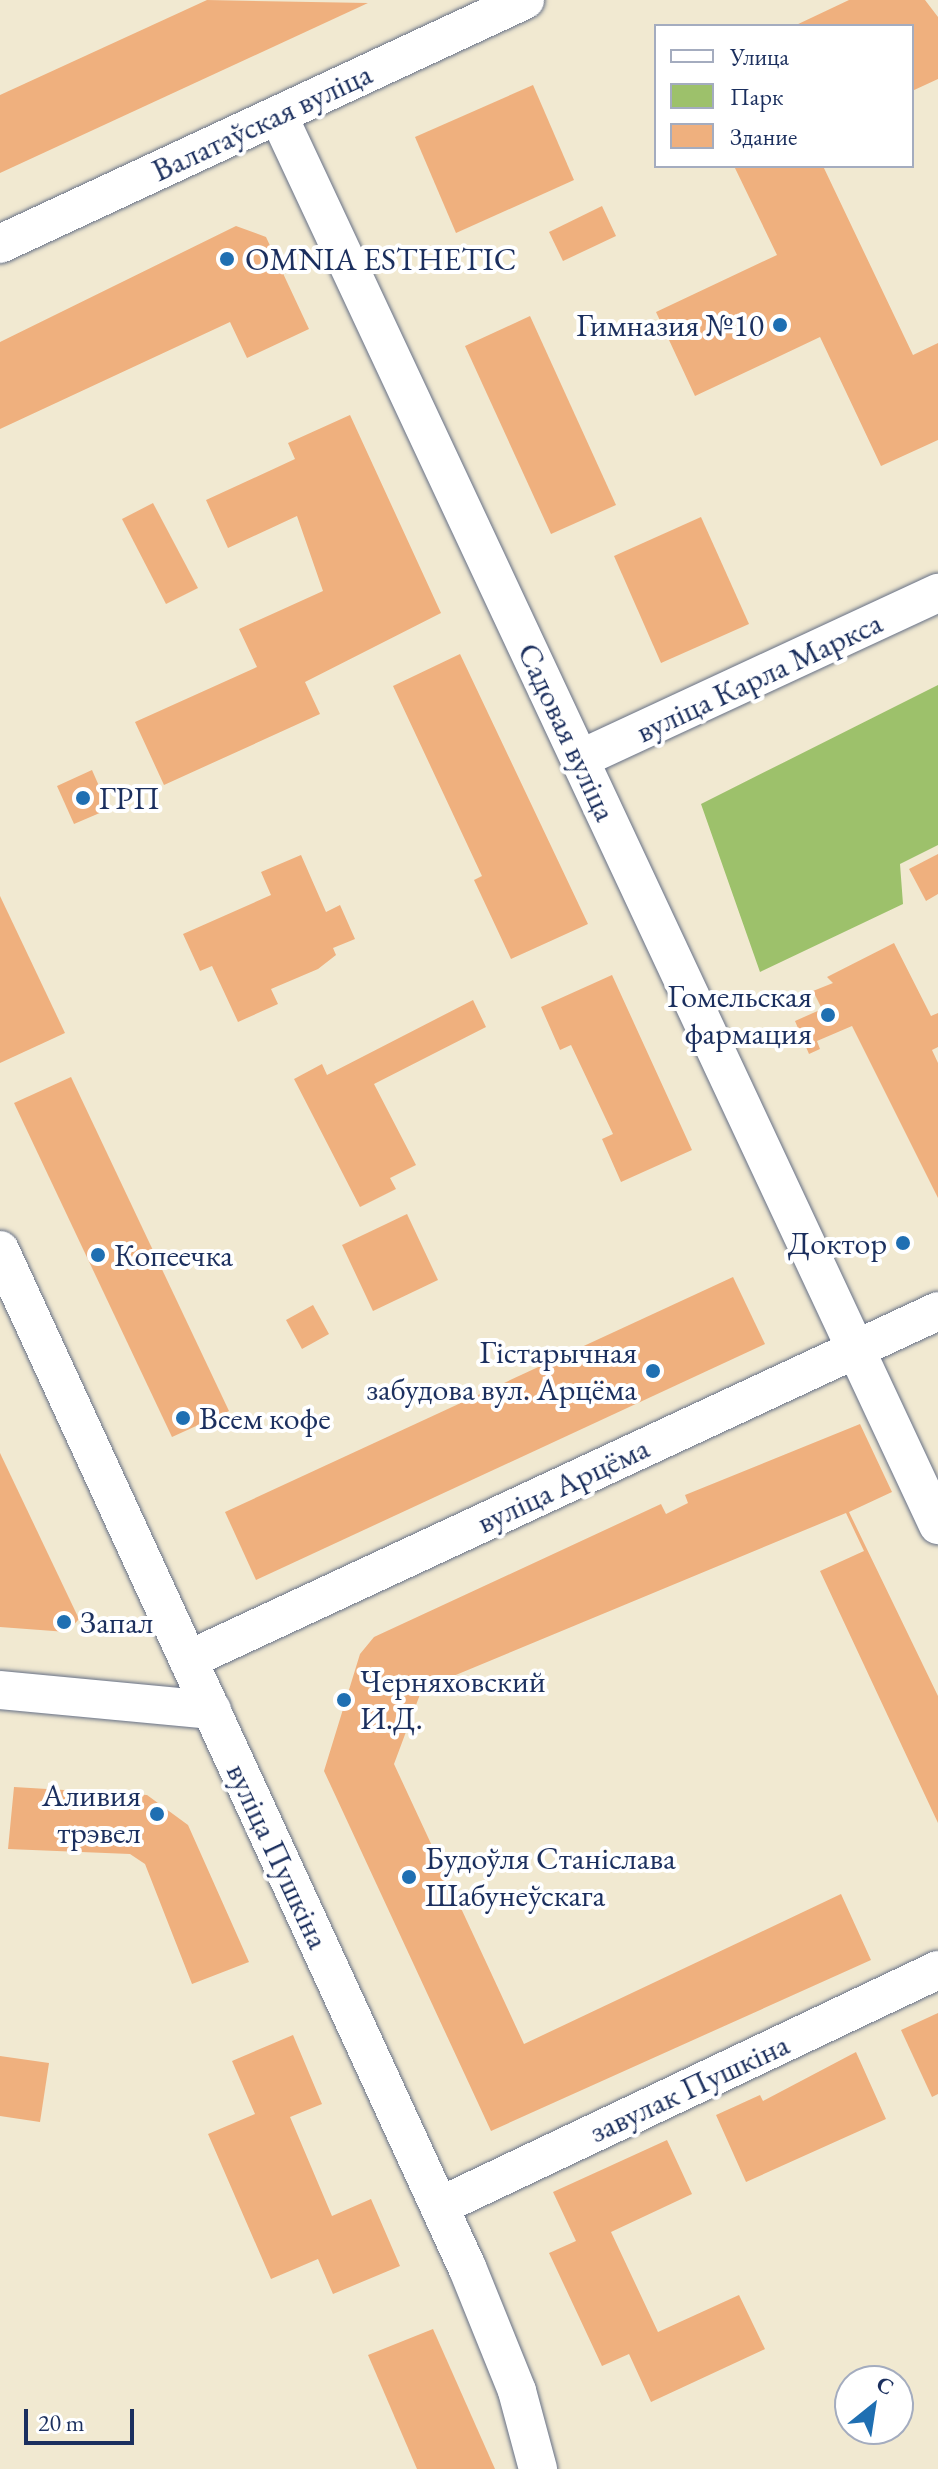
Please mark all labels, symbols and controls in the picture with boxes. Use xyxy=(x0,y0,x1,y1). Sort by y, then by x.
legend xyxy=(654,24,914,168)
text: Улица xyxy=(730,41,789,72)
street label: Валатаўская вуліца xyxy=(146,54,378,190)
text: Парк xyxy=(730,81,783,112)
text: Здание xyxy=(730,121,797,152)
place label: OMNIA ESTHETIC xyxy=(245,240,516,278)
marker: OMNIA ESTHETIC xyxy=(216,248,238,270)
place label: Гимназия №10 xyxy=(576,306,764,344)
marker: Гимназия №10 xyxy=(771,316,789,334)
street label: вуліца Карла Маркса xyxy=(630,603,888,751)
street label: Садовая вуліца xyxy=(509,637,625,827)
place label: ГРП xyxy=(99,779,160,817)
marker: ГРП xyxy=(74,789,92,807)
place label: Гомельская фармация xyxy=(668,978,812,1053)
marker: Гомельская фармация xyxy=(819,1006,837,1024)
place label: Доктор xyxy=(788,1224,887,1262)
marker: Доктор xyxy=(894,1234,912,1252)
place label: Копеечка xyxy=(114,1236,233,1274)
marker: Копеечка xyxy=(89,1246,107,1264)
place label: Гістарычная забудова вул. Арцёма xyxy=(366,1334,637,1409)
marker: Гістарычная забудова вул. Арцёма xyxy=(644,1362,662,1380)
place label: Всем кофе xyxy=(199,1399,331,1437)
marker: Всем кофе xyxy=(174,1409,192,1427)
street label: вуліца Арцёма xyxy=(471,1428,655,1542)
place label: Запал xyxy=(80,1603,153,1641)
marker: Запал xyxy=(55,1613,73,1631)
place label: Черняховский И.Д. xyxy=(360,1663,546,1738)
marker: Черняховский И.Д. xyxy=(335,1691,353,1709)
street label: вуліца Пушкіна xyxy=(218,1757,338,1955)
place label: Аливия трэвел xyxy=(42,1777,141,1852)
marker: Аливия трэвел xyxy=(148,1805,166,1823)
place label: Будоўля Станіслава Шабунеўскага xyxy=(425,1840,676,1915)
marker: Будоўля Станіслава Шабунеўскага xyxy=(400,1868,418,1886)
street label: завулак Пушкіна xyxy=(583,2025,795,2151)
north arrow xyxy=(834,2365,914,2445)
text: С xyxy=(871,2369,899,2402)
scale bar xyxy=(28,2393,138,2443)
text: 20 m xyxy=(38,2407,85,2438)

